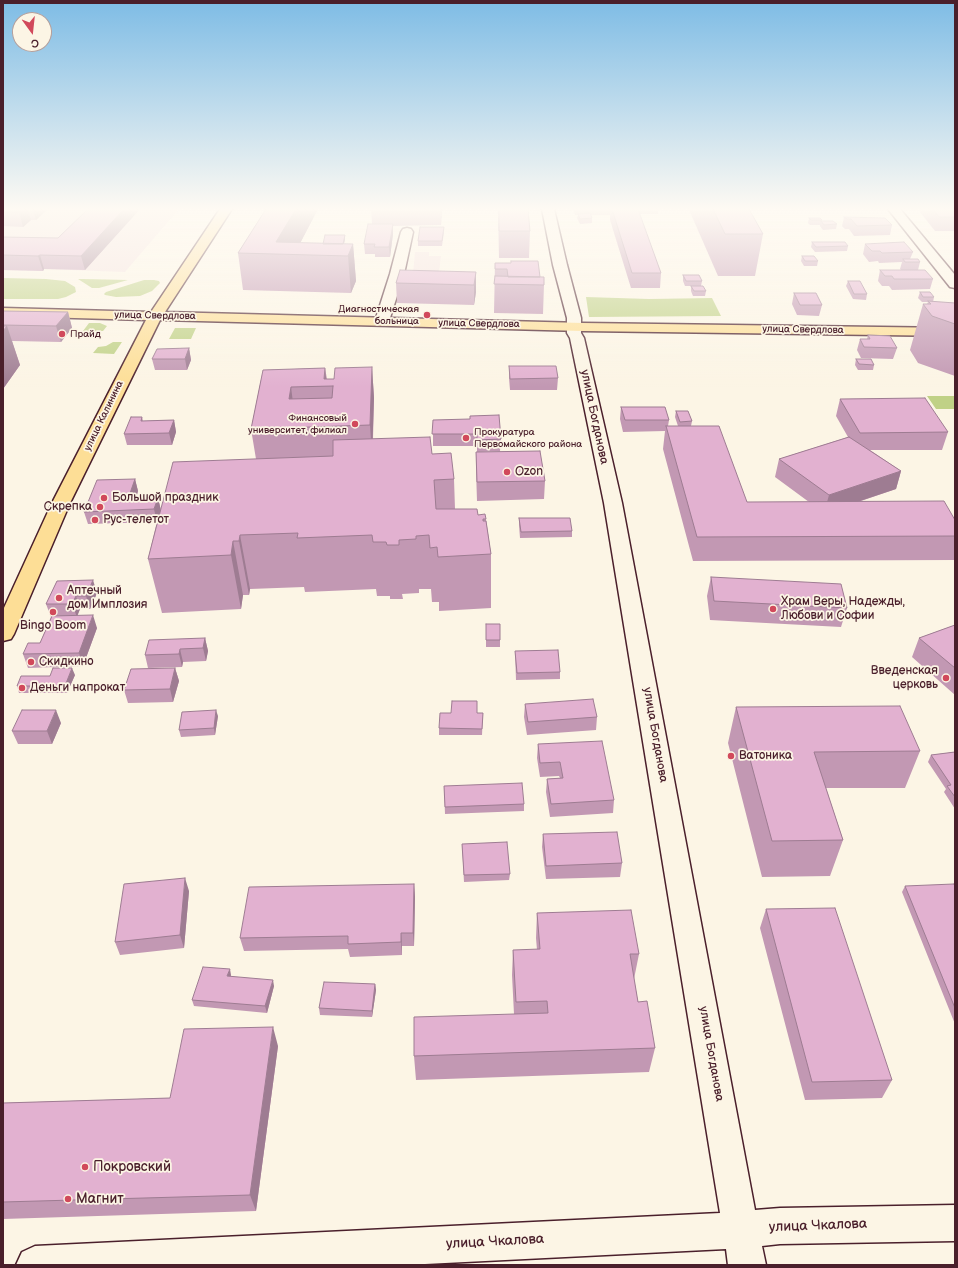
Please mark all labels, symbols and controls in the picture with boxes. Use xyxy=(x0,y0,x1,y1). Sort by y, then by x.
north arrow xyxy=(12,12,52,52)
text: С xyxy=(30,36,40,50)
place label: Диагностическая больница xyxy=(338,303,419,326)
street label: улица Свердлова xyxy=(114,309,196,323)
marker: Диагностическая больница xyxy=(422,310,432,320)
street label: улица Свердлова xyxy=(438,317,520,331)
street label: улица Свердлова xyxy=(762,323,844,337)
place label: Прайд xyxy=(70,328,101,340)
marker: Прайд xyxy=(57,329,67,339)
street label: улица Богданова xyxy=(577,368,611,466)
street label: улица Калинина xyxy=(82,379,126,453)
place label: Финансовый университет, филиал xyxy=(248,412,347,436)
marker: Финансовый университет, филиал xyxy=(350,419,360,429)
place label: Прокуратура Первомайского района xyxy=(474,426,582,450)
marker: Прокуратура Первомайского района xyxy=(461,433,471,443)
place label: Ozon xyxy=(515,465,543,479)
marker: Ozon xyxy=(502,467,512,477)
place label: Большой праздник xyxy=(112,491,219,505)
marker: Большой праздник xyxy=(99,493,109,503)
place label: Скрепка xyxy=(44,500,92,514)
marker: Скрепка xyxy=(95,502,105,512)
place label: Рус-телетот xyxy=(103,513,169,527)
marker: Рус-телетот xyxy=(90,515,100,525)
place label: Аптечный дом Имплозия xyxy=(67,584,148,612)
marker: Аптечный дом Имплозия xyxy=(54,593,64,603)
place label: Храм Веры, Надежды, Любови и Софии xyxy=(781,595,905,623)
marker: Храм Веры, Надежды, Любови и Софии xyxy=(768,604,778,614)
marker: Bingo Boom xyxy=(48,607,58,617)
place label: Bingo Boom xyxy=(20,619,86,633)
place label: Скидкино xyxy=(39,655,94,669)
marker: Скидкино xyxy=(26,657,36,667)
place label: Введенская церковь xyxy=(871,664,938,692)
marker: Введенская церковь xyxy=(941,673,951,683)
place label: Деньги напрокат xyxy=(30,681,125,695)
marker: Деньги напрокат xyxy=(17,683,27,693)
street label: улица Богданова xyxy=(640,686,670,784)
place label: Ватоника xyxy=(739,749,792,763)
marker: Ватоника xyxy=(726,751,736,761)
street label: улица Богданова xyxy=(696,1005,726,1103)
place label: Покровский xyxy=(93,1159,171,1175)
marker: Покровский xyxy=(80,1162,90,1172)
place label: Магнит xyxy=(76,1191,124,1207)
marker: Магнит xyxy=(63,1194,73,1204)
street label: улица Чкалова xyxy=(769,1216,867,1236)
street label: улица Чкалова xyxy=(446,1231,544,1253)

